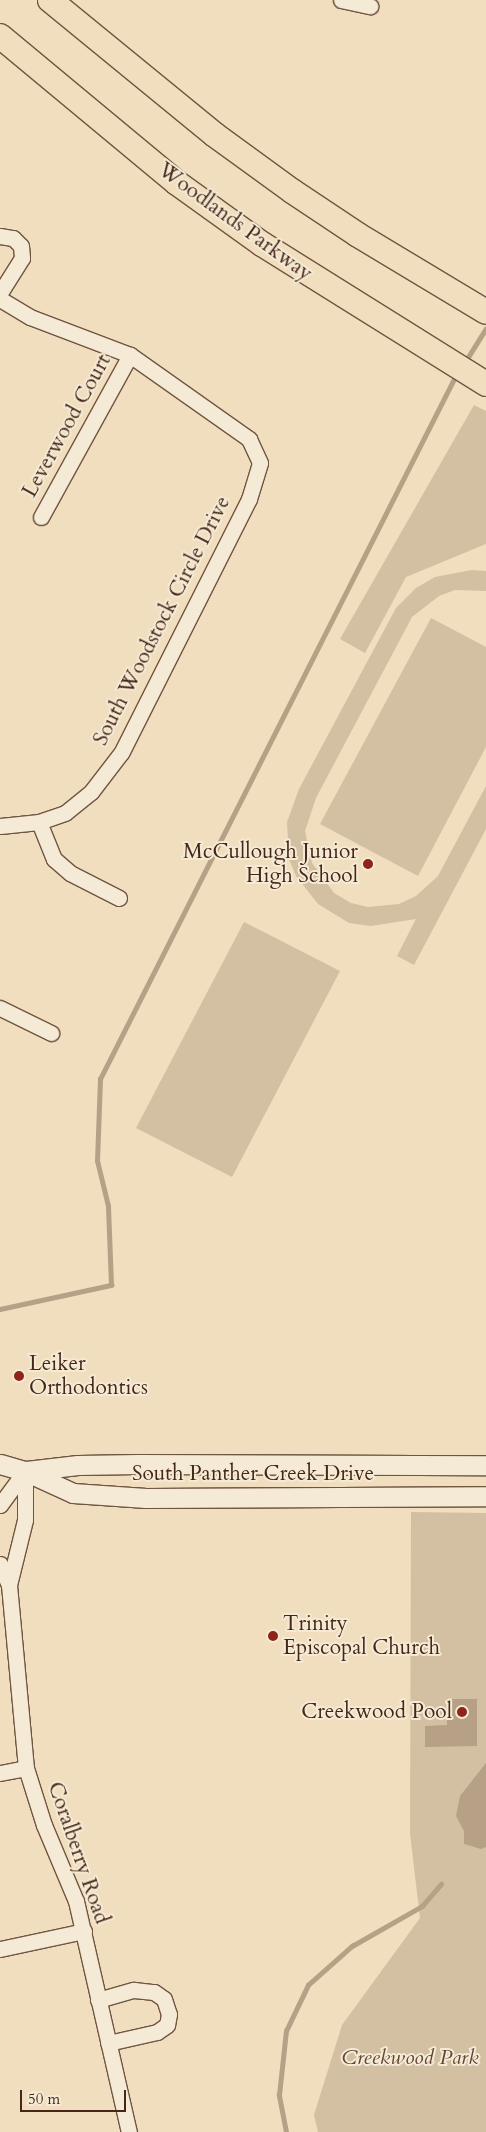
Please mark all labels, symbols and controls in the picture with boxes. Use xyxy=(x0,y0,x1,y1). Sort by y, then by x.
street label: Woodlands Parkway xyxy=(153,158,317,286)
street label: Leverwood Court xyxy=(17,350,117,502)
street label: South Woodstock Circle Drive xyxy=(88,492,236,750)
place label: McCullough Junior High School xyxy=(183,839,358,889)
marker: McCullough Junior High School xyxy=(362,858,374,870)
place label: Leiker Orthodontics xyxy=(29,1351,148,1401)
marker: Leiker Orthodontics xyxy=(13,1370,25,1382)
street label: South Panther Creek Drive xyxy=(132,1461,374,1487)
place label: Trinity Episcopal Church xyxy=(283,1611,440,1661)
marker: Trinity Episcopal Church xyxy=(267,1630,279,1642)
place label: Creekwood Pool xyxy=(301,1699,452,1725)
marker: Creekwood Pool xyxy=(456,1706,468,1718)
street label: Coralberry Road xyxy=(42,1779,114,1927)
park label: Creekwood Park xyxy=(341,2045,479,2071)
scale bar xyxy=(22,2080,129,2112)
text: 50 m xyxy=(28,2089,60,2109)

